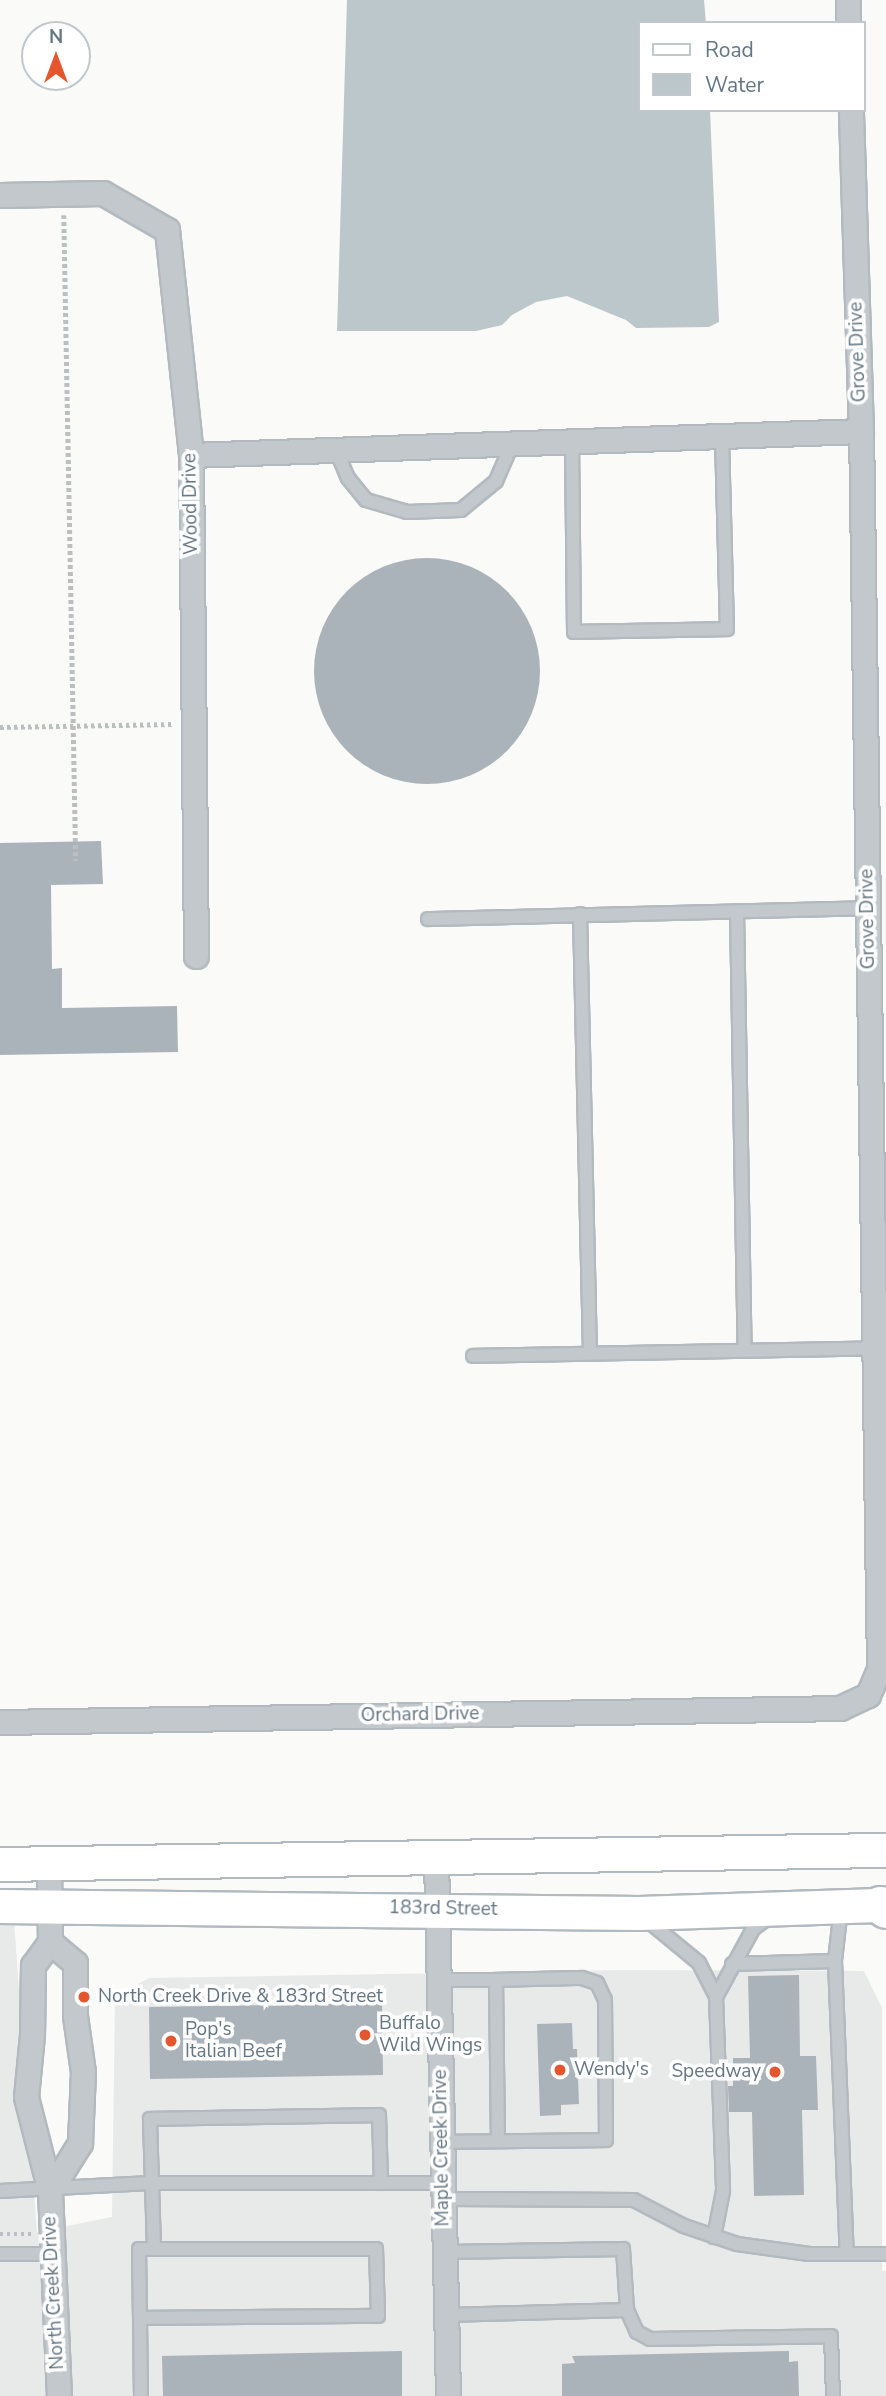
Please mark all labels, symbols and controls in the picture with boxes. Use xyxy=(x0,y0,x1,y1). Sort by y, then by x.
north arrow xyxy=(21,21,91,91)
legend xyxy=(638,21,865,112)
text: N xyxy=(49,24,63,50)
text: Road xyxy=(705,36,754,64)
text: Water xyxy=(705,71,764,99)
street label: Grove Drive xyxy=(845,301,871,403)
street label: Wood Drive xyxy=(179,453,203,555)
street label: Grove Drive xyxy=(856,869,880,969)
street label: Orchard Drive xyxy=(361,1703,479,1727)
street label: 183rd Street xyxy=(388,1897,498,1921)
place label: North Creek Drive & 183rd Street xyxy=(98,1986,383,2008)
marker: North Creek Drive & 183rd Street xyxy=(76,1989,92,2005)
place label: Buffalo Wild Wings xyxy=(379,2013,482,2057)
place label: Pop's Italian Beef xyxy=(185,2019,282,2063)
marker: Buffalo Wild Wings xyxy=(357,2027,373,2043)
marker: Pop's Italian Beef xyxy=(163,2033,179,2049)
place label: Wendy's xyxy=(574,2059,649,2081)
place label: Speedway xyxy=(671,2061,761,2083)
marker: Wendy's xyxy=(552,2062,568,2078)
marker: Speedway xyxy=(767,2064,783,2080)
street label: Maple Creek Drive xyxy=(429,2069,455,2227)
street label: North Creek Drive xyxy=(39,2216,69,2370)

